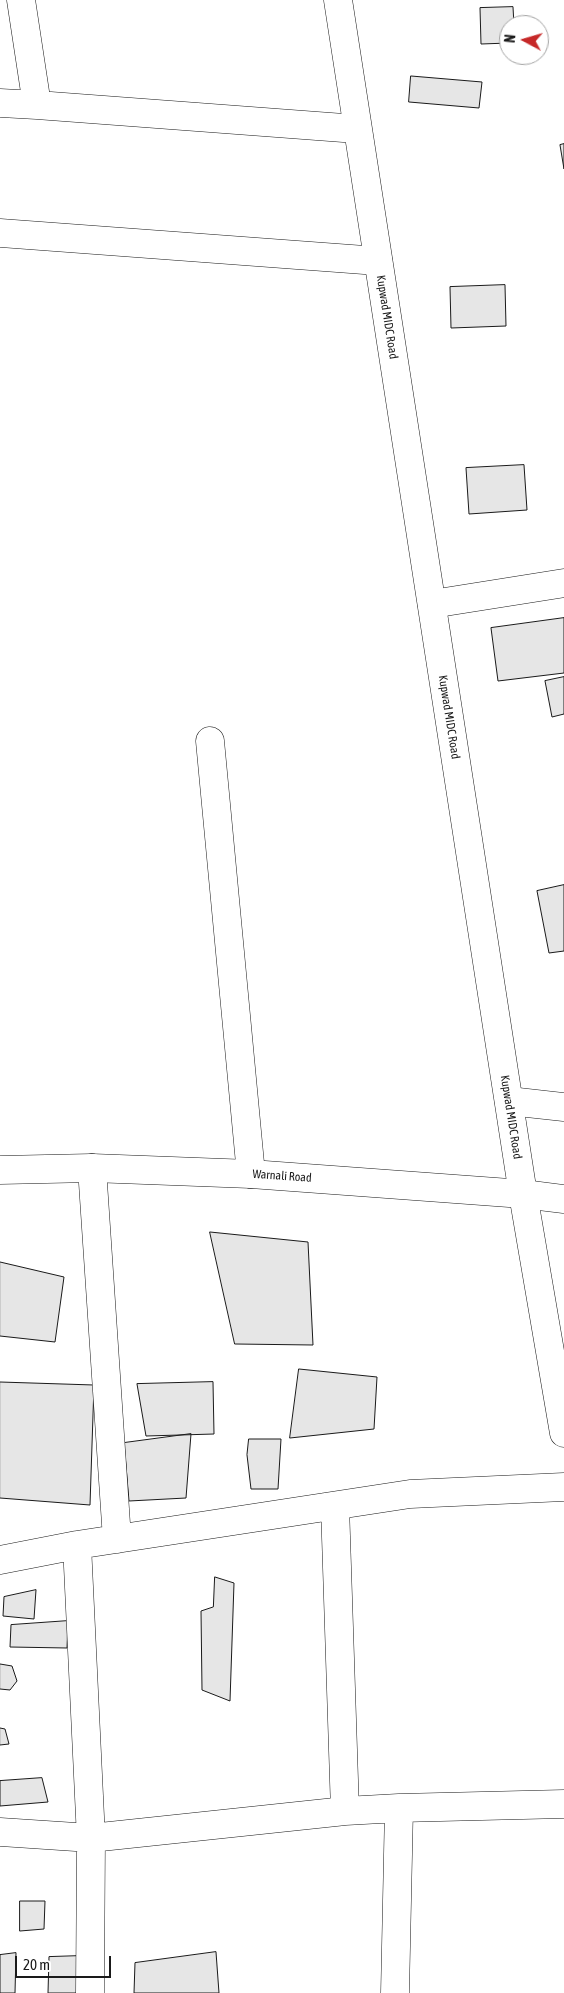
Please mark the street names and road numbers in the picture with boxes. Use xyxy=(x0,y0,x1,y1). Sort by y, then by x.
street label: Kupwad MIDC Road xyxy=(373,274,401,360)
street label: Kupwad MIDC Road xyxy=(435,674,463,760)
street label: Kupwad MIDC Road xyxy=(497,1074,525,1160)
street label: Warnali Road xyxy=(252,1167,312,1185)

